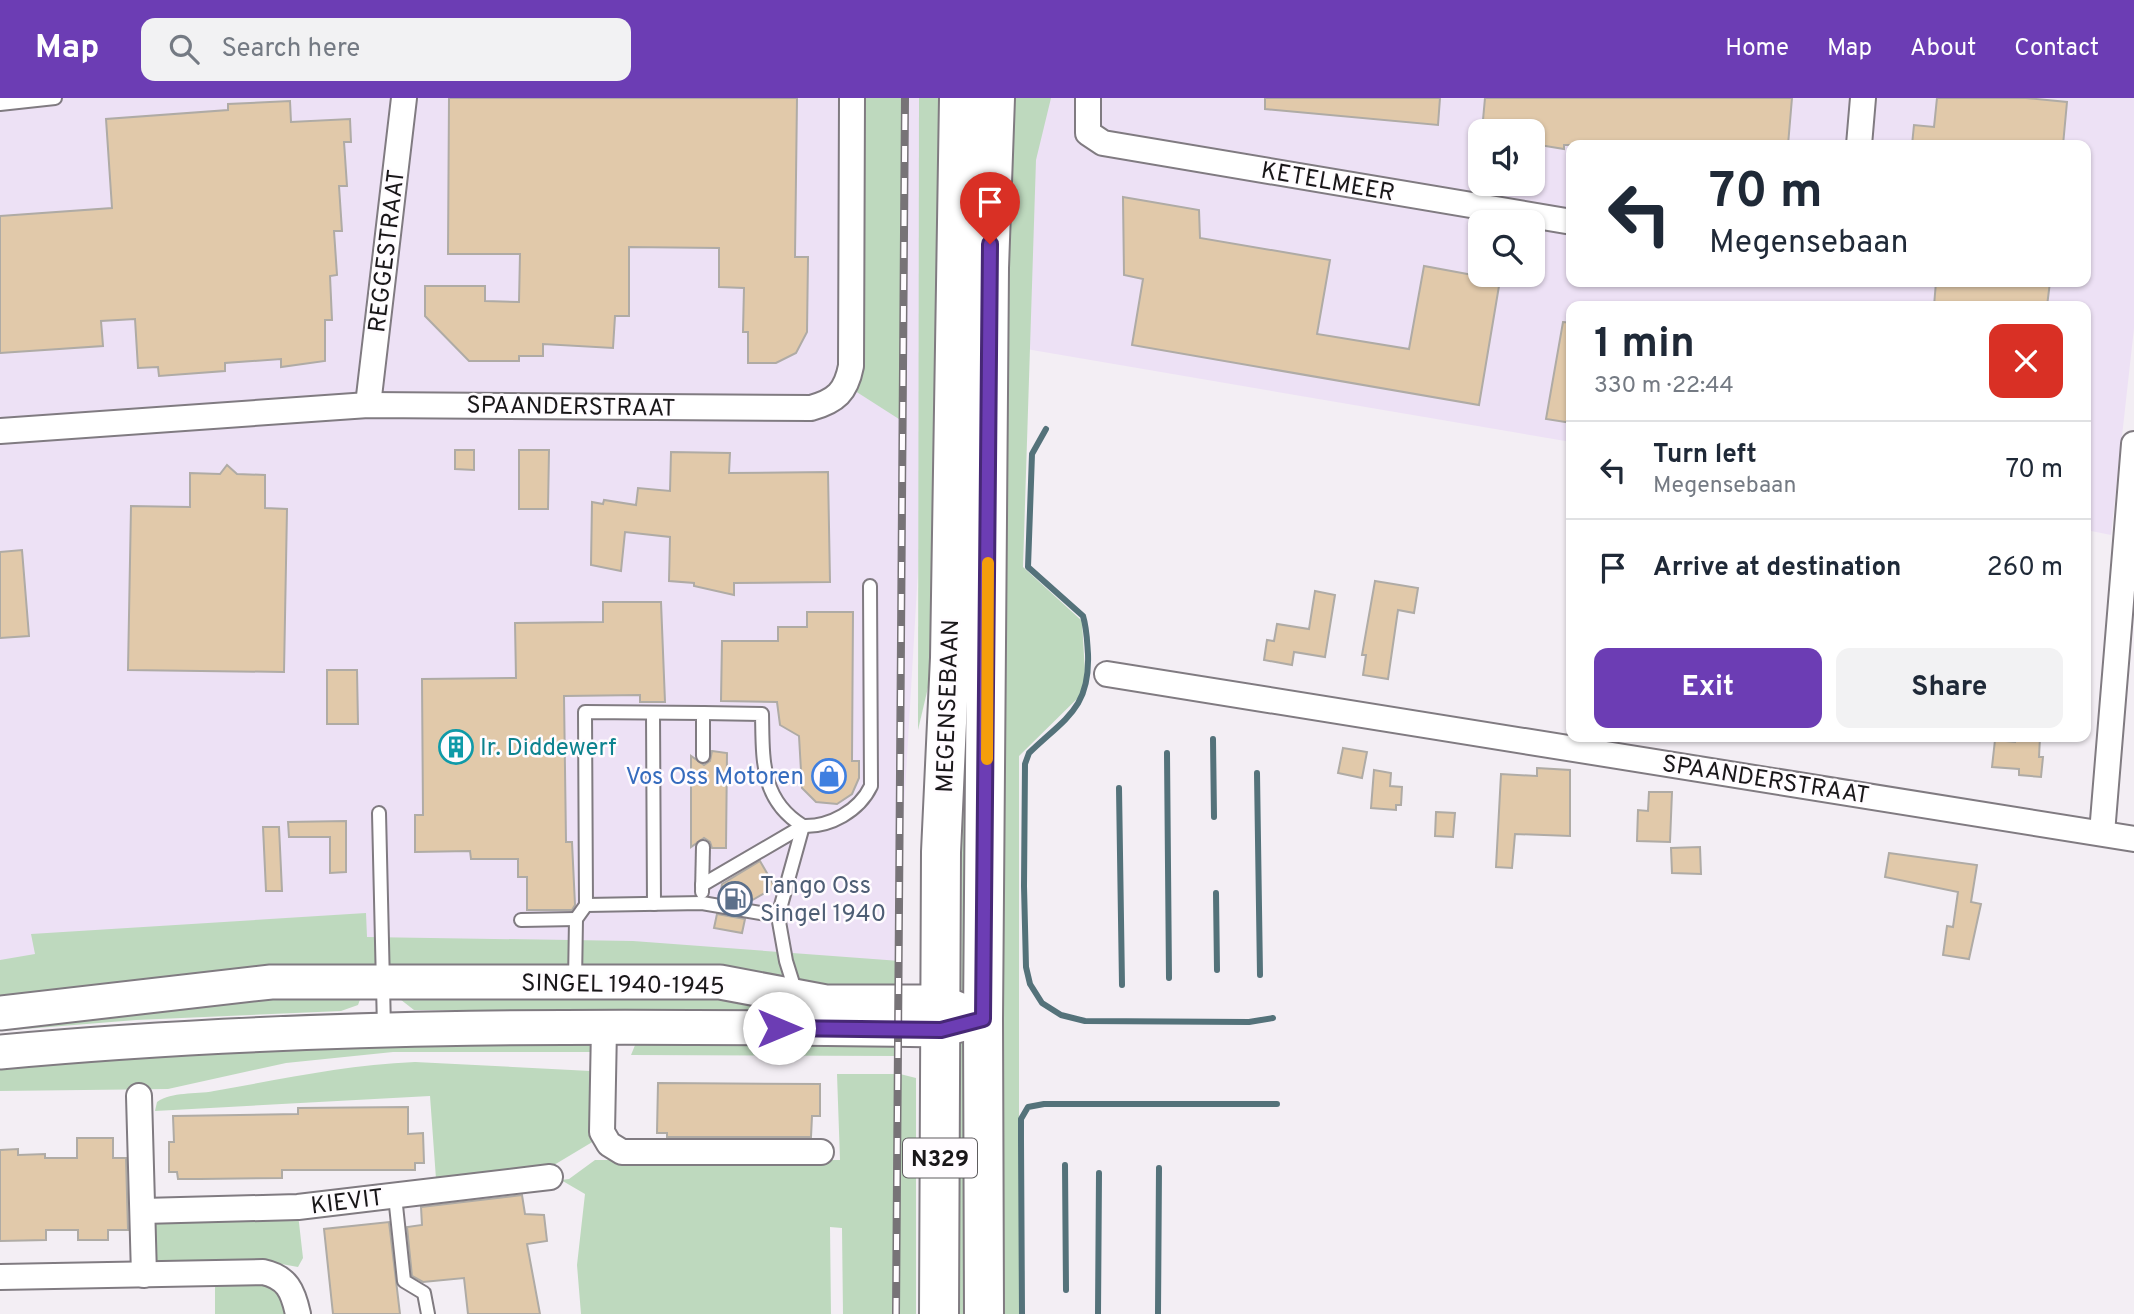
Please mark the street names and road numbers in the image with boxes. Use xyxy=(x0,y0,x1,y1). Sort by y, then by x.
street label: KETELMEER xyxy=(1258,156,1397,209)
street label: REGGESTRAAT xyxy=(363,168,413,334)
street label: SPAANDERSTRAAT xyxy=(466,391,676,425)
street label: MEGENSEBAAN xyxy=(931,619,967,793)
street label: SPAANDERSTRAAT xyxy=(1660,750,1871,812)
street label: SINGEL 1940-1945 xyxy=(521,969,725,1003)
road number: N329 xyxy=(903,1138,977,1177)
street label: KIEVIT xyxy=(309,1184,385,1222)

